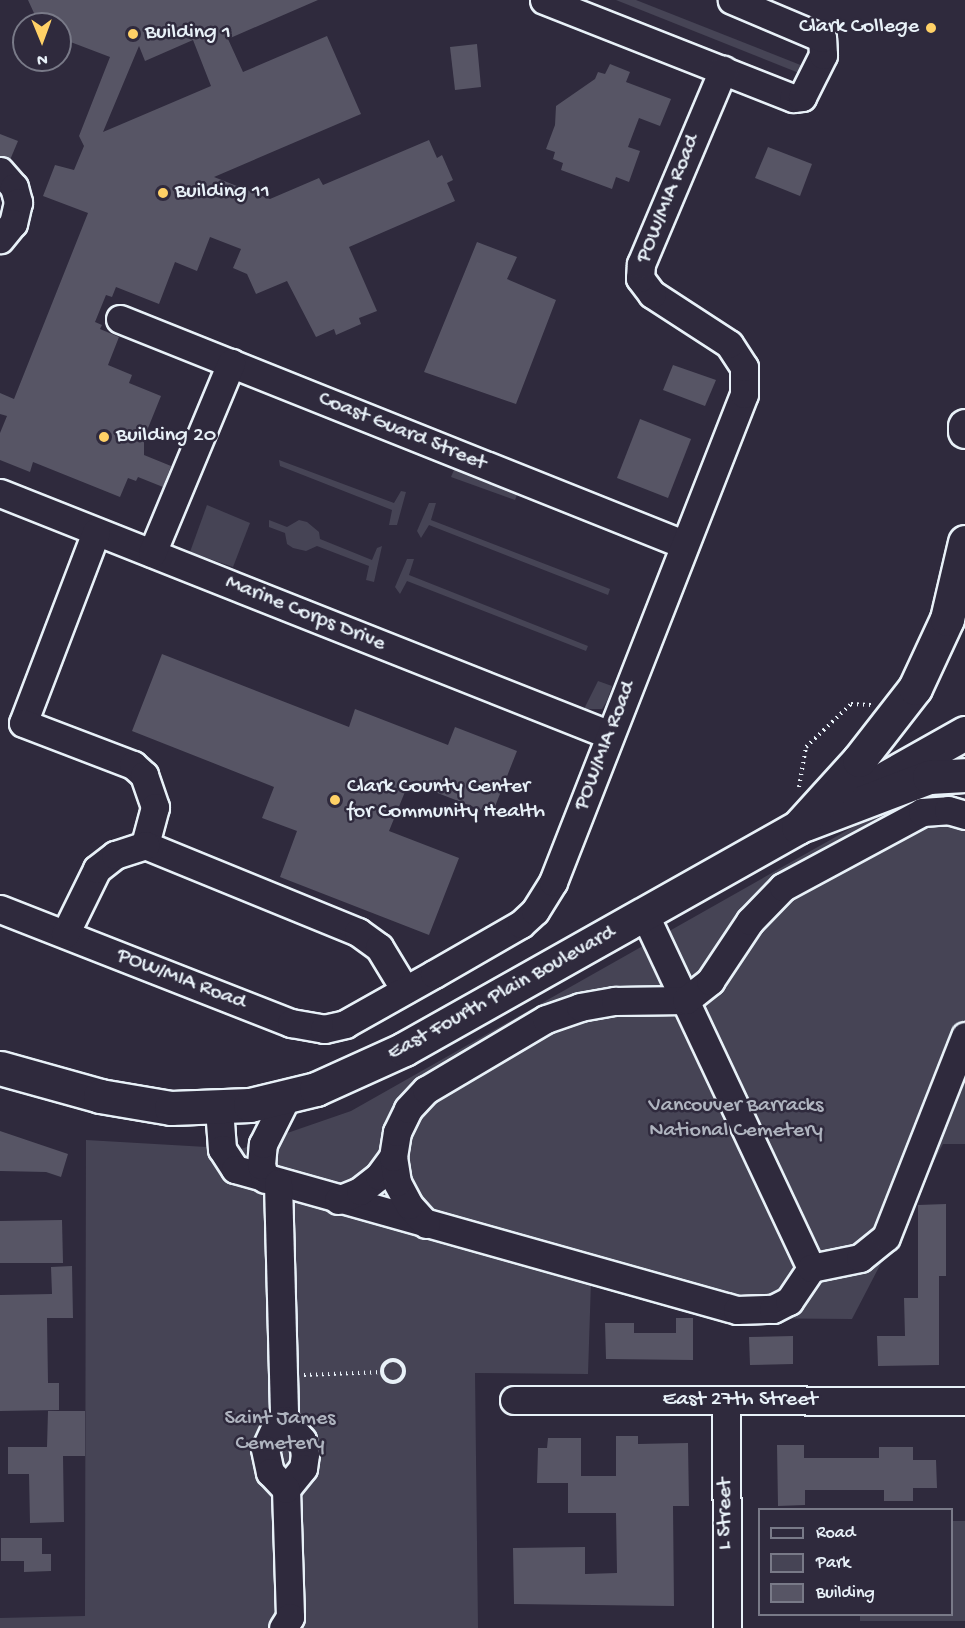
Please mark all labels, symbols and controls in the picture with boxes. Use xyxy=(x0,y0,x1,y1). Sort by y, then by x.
north arrow xyxy=(12,12,72,72)
place label: Clark College xyxy=(799,15,919,41)
place label: Building 1 xyxy=(145,21,231,47)
marker: Clark College xyxy=(924,21,938,35)
marker: Building 1 xyxy=(126,27,140,41)
text: N xyxy=(37,49,48,68)
street label: POW/MIA Road xyxy=(631,131,707,267)
place label: Building 11 xyxy=(175,180,270,206)
marker: Building 11 xyxy=(156,186,170,200)
street label: Coast Guard Street xyxy=(314,386,490,478)
place label: Building 20 xyxy=(116,424,216,450)
marker: Building 20 xyxy=(97,430,111,444)
street label: Marine Corps Drive xyxy=(221,570,389,658)
street label: POW/MIA Road xyxy=(569,678,643,814)
place label: Clark County Center for Community Health xyxy=(347,774,545,825)
marker: Clark County Center for Community Health xyxy=(328,793,342,807)
street label: East Fourth Plain Boulevard xyxy=(383,920,621,1068)
street label: POW/MIA Road xyxy=(113,943,249,1017)
park label: Vancouver Barracks National Cemetery xyxy=(649,1093,823,1144)
street label: East 27th Street xyxy=(662,1388,818,1414)
park label: Saint James Cemetery xyxy=(225,1406,335,1458)
street label: L Street xyxy=(713,1478,739,1550)
legend xyxy=(758,1508,953,1616)
text: Road xyxy=(816,1523,855,1544)
text: Park xyxy=(816,1553,850,1574)
text: Building xyxy=(816,1583,875,1604)

